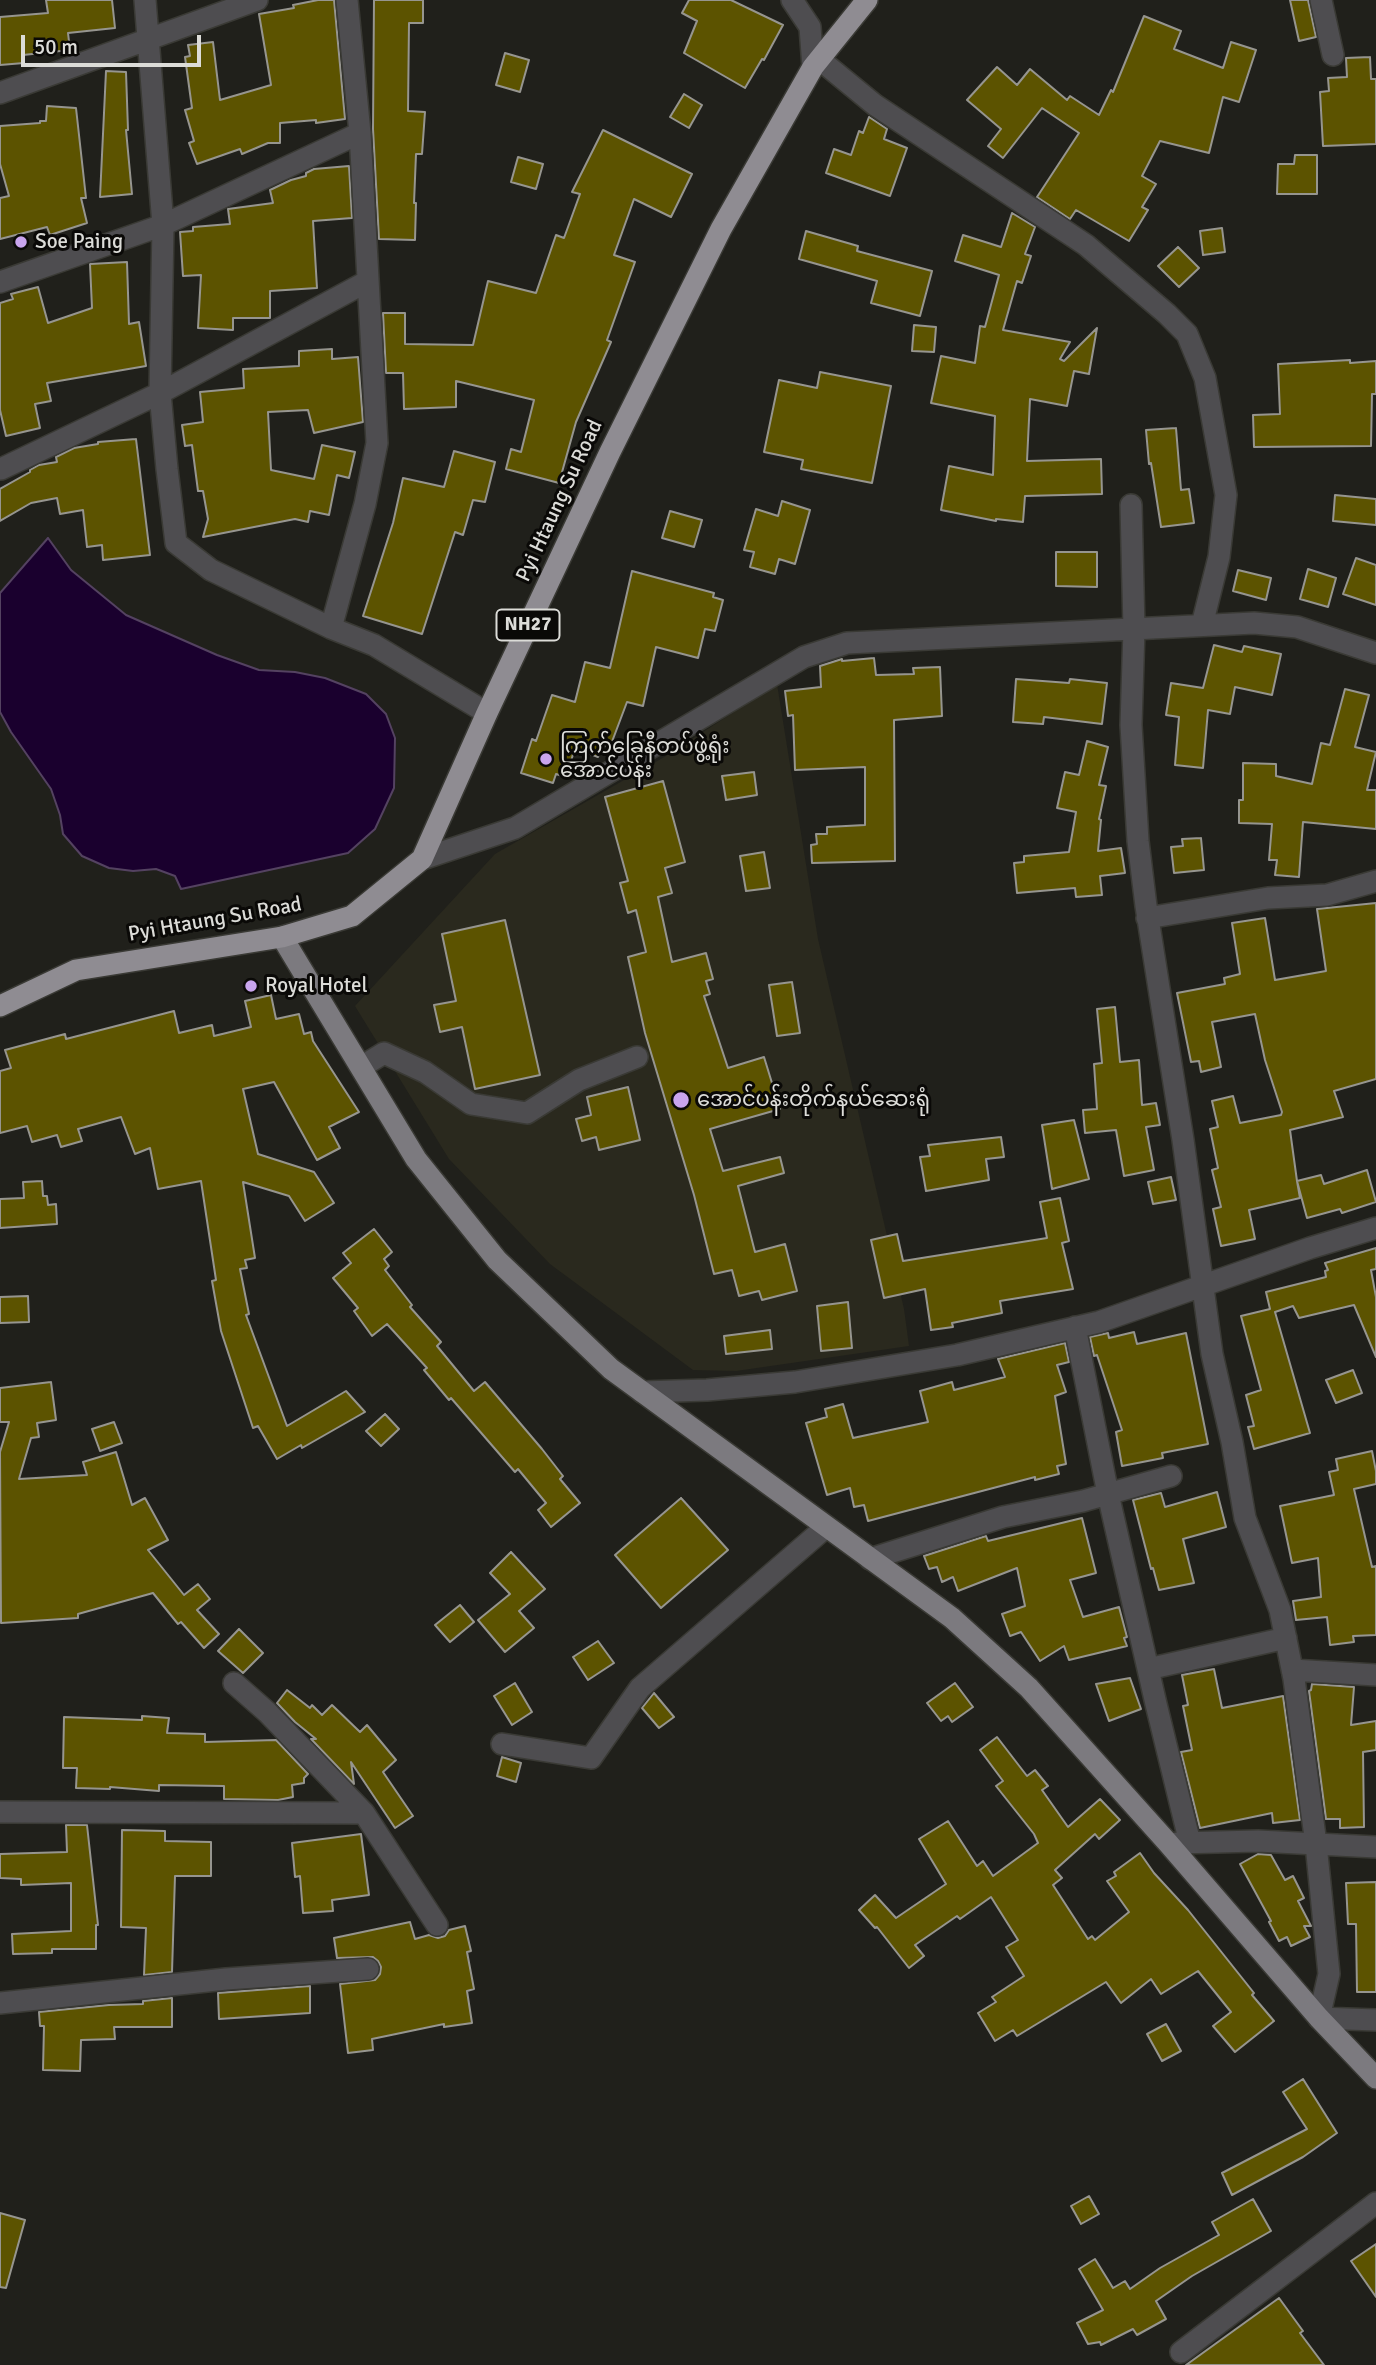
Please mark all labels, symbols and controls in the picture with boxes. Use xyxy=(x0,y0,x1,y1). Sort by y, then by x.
scale bar xyxy=(24,21,205,65)
text: 50 m xyxy=(34,34,78,60)
place label: Soe Paing xyxy=(35,229,123,255)
marker: Soe Paing xyxy=(13,234,29,250)
street label: Pyi Htaung Su Road xyxy=(511,416,609,586)
road number: NH27 xyxy=(496,610,560,640)
place label: ကြက်ခြေနီတပ်ဖွဲ့ရုံး အောင်ပန်း xyxy=(560,734,729,784)
marker: ကြက်ခြေနီတပ်ဖွဲ့ရုံး အောင်ပန်း xyxy=(538,751,554,767)
street label: Pyi Htaung Su Road xyxy=(126,892,304,948)
place label: Royal Hotel xyxy=(265,973,368,999)
marker: Royal Hotel xyxy=(243,978,259,994)
place label: အောင်ပန်းတိုက်နယ်ဆေးရုံ xyxy=(697,1087,930,1113)
marker: အောင်ပန်းတိုက်နယ်ဆေးရုံ xyxy=(671,1090,691,1110)

